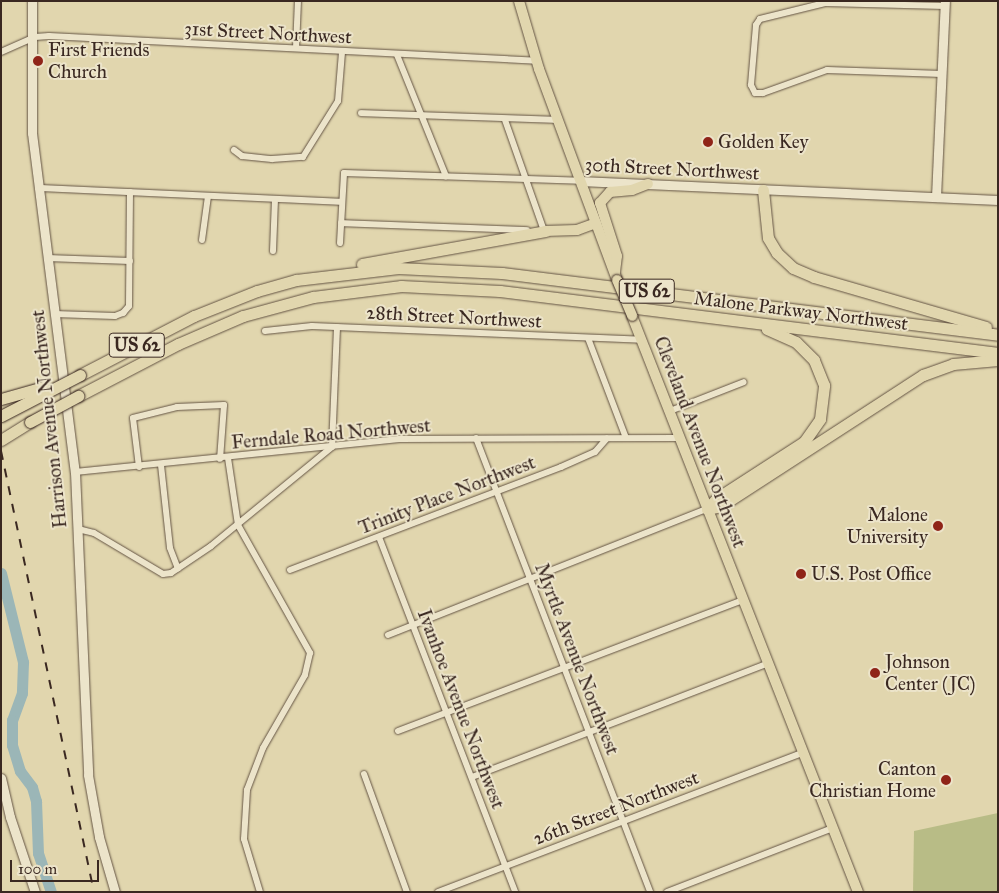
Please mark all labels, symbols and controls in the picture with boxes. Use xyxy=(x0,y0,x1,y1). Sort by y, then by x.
street label: 31st Street Northwest xyxy=(184,17,352,49)
place label: First Friends Church xyxy=(48,39,149,83)
marker: First Friends Church xyxy=(32,55,44,67)
place label: Golden Key xyxy=(718,131,808,153)
marker: Golden Key xyxy=(702,136,714,148)
street label: 30th Street Northwest xyxy=(584,153,760,185)
road number: US 62 xyxy=(618,276,676,306)
street label: Malone Parkway Northwest xyxy=(693,287,909,335)
street label: 28th Street Northwest xyxy=(366,301,542,333)
street label: Harrison Avenue Northwest xyxy=(26,309,72,529)
road number: US 62 xyxy=(108,330,166,360)
street label: Cleveland Avenue Northwest xyxy=(649,333,751,551)
street label: Ferndale Road Northwest xyxy=(230,414,432,454)
street label: Trinity Place Northwest xyxy=(355,451,539,539)
place label: Malone University xyxy=(847,504,928,548)
marker: Malone University xyxy=(932,520,944,532)
street label: Myrtle Avenue Northwest xyxy=(530,560,624,758)
place label: U.S. Post Office xyxy=(811,563,931,585)
marker: U.S. Post Office xyxy=(795,568,807,580)
street label: Ivanhoe Avenue Northwest xyxy=(412,606,510,812)
place label: Johnson Center (JC) xyxy=(885,651,975,695)
marker: Johnson Center (JC) xyxy=(869,667,881,679)
place label: Canton Christian Home xyxy=(809,758,936,802)
street label: 26th Street Northwest xyxy=(530,766,702,850)
marker: Canton Christian Home xyxy=(940,774,952,786)
scale bar xyxy=(12,850,101,882)
text: 100 m xyxy=(18,860,57,878)

